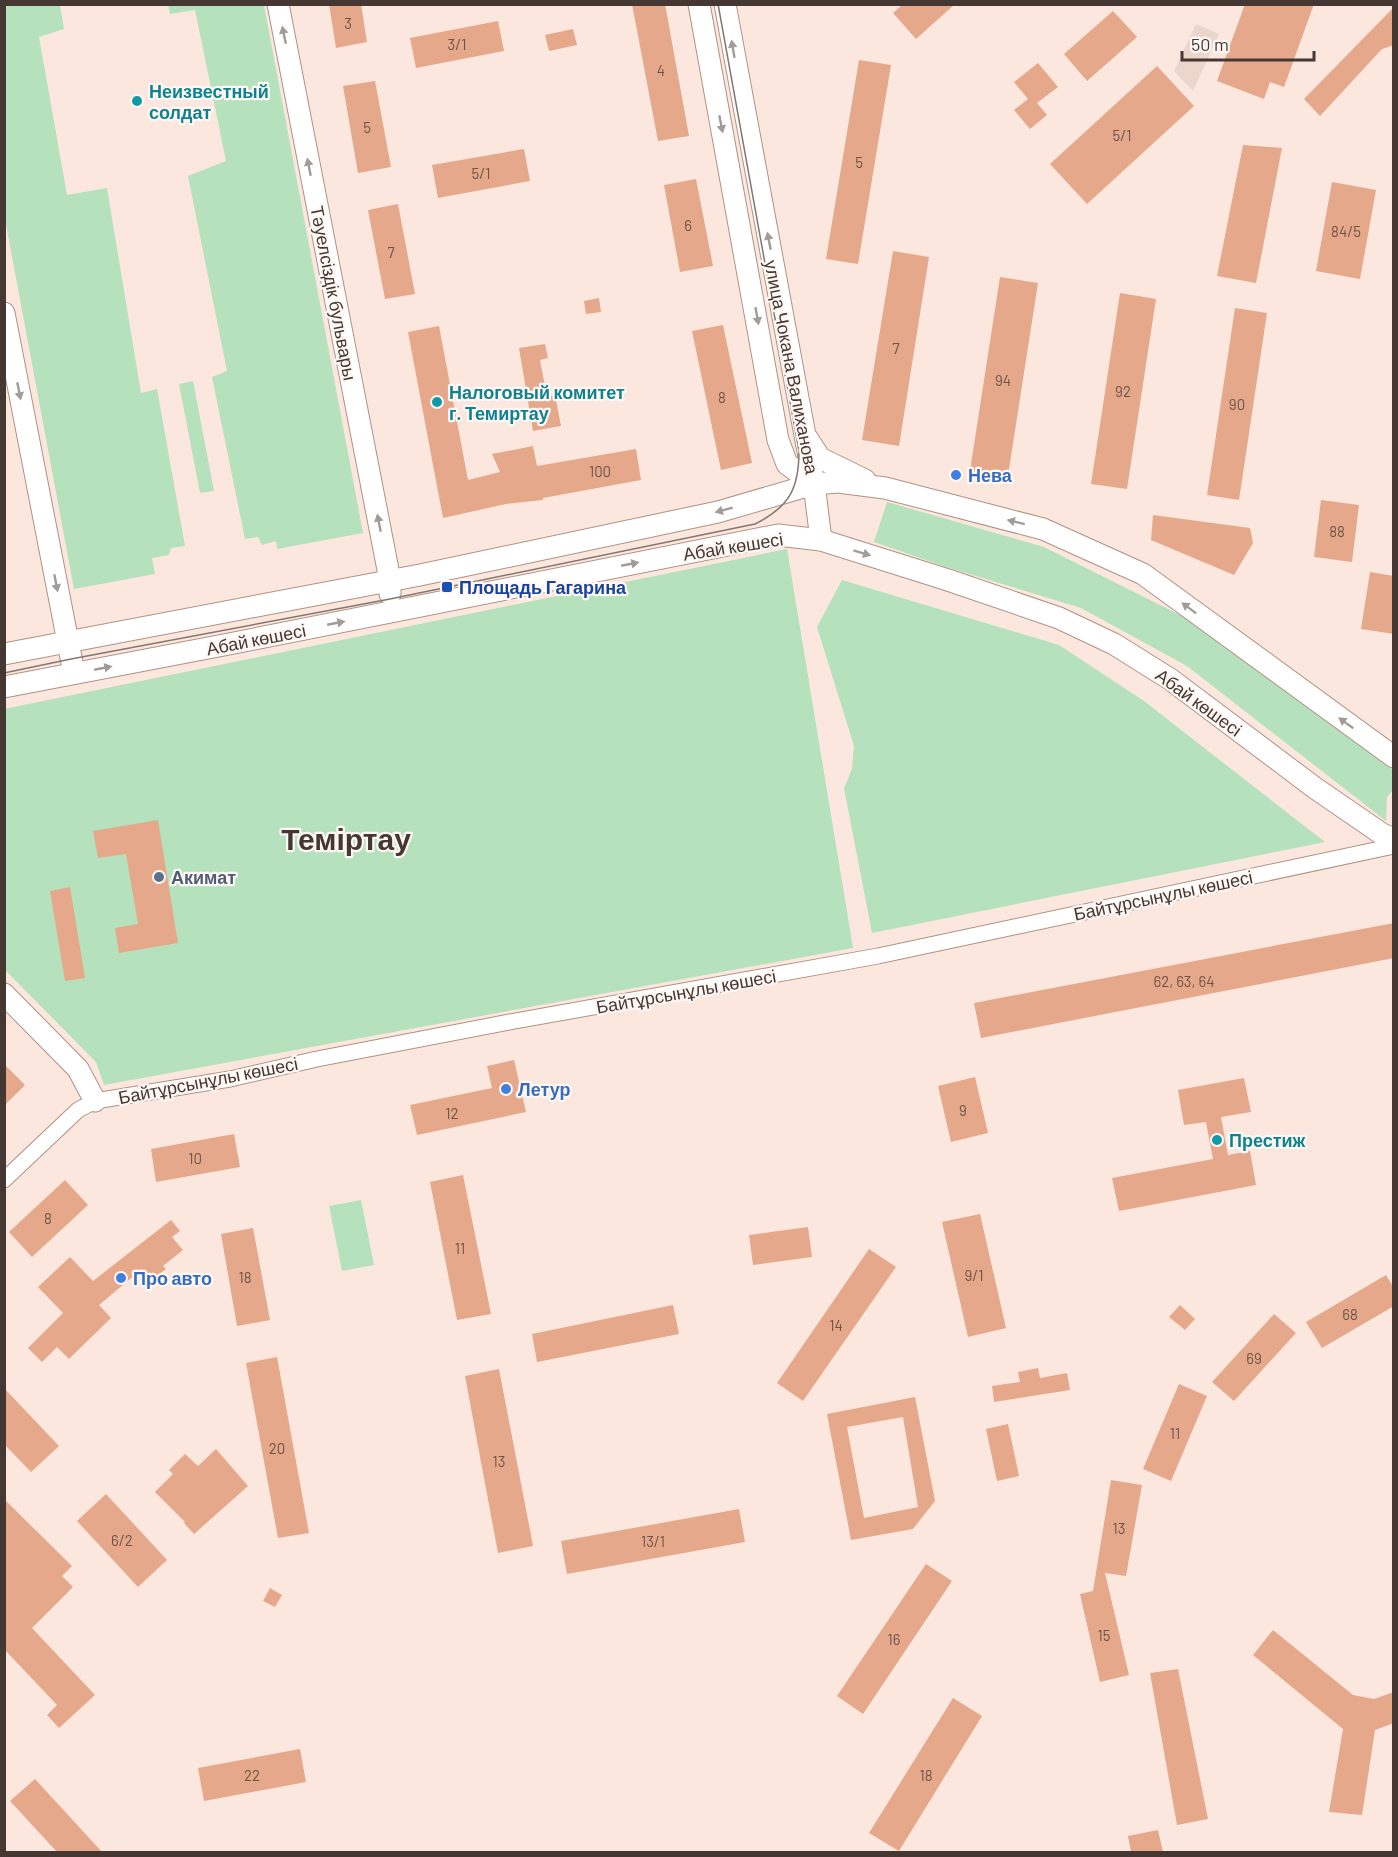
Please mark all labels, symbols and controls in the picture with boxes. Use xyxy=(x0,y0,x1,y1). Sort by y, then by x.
house number: 3 xyxy=(344,14,352,32)
scale bar xyxy=(1182,24,1314,62)
one-way arrow xyxy=(279,25,288,44)
text: 50 m xyxy=(1191,33,1229,55)
house number: 3/1 xyxy=(448,35,466,53)
one-way arrow xyxy=(728,40,737,59)
house number: 4 xyxy=(657,61,665,79)
place label: Неизвестный солдат xyxy=(149,80,269,123)
marker: Неизвестный солдат xyxy=(130,94,144,108)
one-way arrow xyxy=(717,115,726,134)
house number: 5 xyxy=(363,118,371,136)
house number: 5/1 xyxy=(1113,126,1131,144)
house number: 5 xyxy=(855,153,863,171)
one-way arrow xyxy=(304,157,313,176)
house number: 5/1 xyxy=(472,164,490,182)
street label: Тәуелсіздік бульвары xyxy=(306,204,362,382)
house number: 6 xyxy=(684,216,692,234)
house number: 84/5 xyxy=(1331,222,1361,240)
one-way arrow xyxy=(764,231,773,250)
house number: 7 xyxy=(387,243,395,261)
street label: улица Чокана Валиханова xyxy=(760,258,824,477)
one-way arrow xyxy=(752,306,761,325)
house number: 7 xyxy=(892,339,900,357)
house number: 94 xyxy=(995,371,1011,389)
place label: Налоговый комитет г. Темиртау xyxy=(449,381,625,424)
one-way arrow xyxy=(15,382,24,401)
house number: 92 xyxy=(1115,382,1131,400)
house number: 8 xyxy=(718,388,726,406)
marker: Налоговый комитет г. Темиртау xyxy=(430,395,444,409)
house number: 90 xyxy=(1229,395,1245,413)
house number: 100 xyxy=(589,462,611,480)
place label: Нева xyxy=(968,464,1013,486)
marker: Нева xyxy=(949,468,963,482)
one-way arrow xyxy=(715,506,733,515)
one-way arrow xyxy=(374,513,383,532)
one-way arrow xyxy=(1007,516,1025,526)
house number: 88 xyxy=(1329,522,1345,540)
street label: Абай көшесі xyxy=(681,527,785,565)
one-way arrow xyxy=(853,549,871,558)
one-way arrow xyxy=(621,559,640,568)
one-way arrow xyxy=(52,573,61,592)
place label: Площадь Гагарина xyxy=(459,576,627,598)
marker: Площадь Гагарина xyxy=(440,580,454,594)
one-way arrow xyxy=(1181,601,1197,614)
one-way arrow xyxy=(327,618,346,627)
street label: Абай көшесі xyxy=(204,619,308,659)
one-way arrow xyxy=(94,663,113,672)
street label: Абай көшесі xyxy=(1152,663,1246,741)
one-way arrow xyxy=(1339,717,1355,729)
district label: Теміртау xyxy=(281,820,411,856)
street label: Байтұрсынұлы көшесі xyxy=(1072,865,1254,925)
place label: Акимат xyxy=(171,866,236,888)
marker: Акимат xyxy=(152,870,166,884)
street label: Байтұрсынұлы көшесі xyxy=(594,964,778,1018)
house number: 62, 63, 64 xyxy=(1153,972,1215,990)
street label: Байтұрсынұлы көшесі xyxy=(116,1052,300,1108)
place label: Летур xyxy=(518,1078,570,1100)
marker: Летур xyxy=(499,1082,513,1096)
house number: 9 xyxy=(959,1101,967,1119)
house number: 12 xyxy=(445,1104,459,1122)
place label: Престиж xyxy=(1229,1129,1306,1151)
marker: Престиж xyxy=(1210,1133,1224,1147)
house number: 10 xyxy=(188,1149,202,1167)
house number: 8 xyxy=(44,1209,52,1227)
house number: 11 xyxy=(455,1239,465,1257)
house number: 9/1 xyxy=(964,1266,984,1284)
place label: Про авто xyxy=(133,1267,212,1289)
house number: 18 xyxy=(238,1268,252,1286)
marker: Про авто xyxy=(114,1271,128,1285)
house number: 68 xyxy=(1342,1305,1358,1323)
house number: 14 xyxy=(829,1316,843,1334)
house number: 69 xyxy=(1246,1349,1262,1367)
house number: 11 xyxy=(1170,1424,1180,1442)
house number: 20 xyxy=(269,1439,285,1457)
house number: 13 xyxy=(493,1452,505,1470)
house number: 13 xyxy=(1113,1519,1125,1537)
house number: 6/2 xyxy=(111,1531,133,1549)
house number: 13/1 xyxy=(641,1532,665,1550)
house number: 15 xyxy=(1098,1626,1110,1644)
house number: 16 xyxy=(888,1630,900,1648)
house number: 22 xyxy=(244,1766,260,1784)
house number: 18 xyxy=(919,1766,933,1784)

